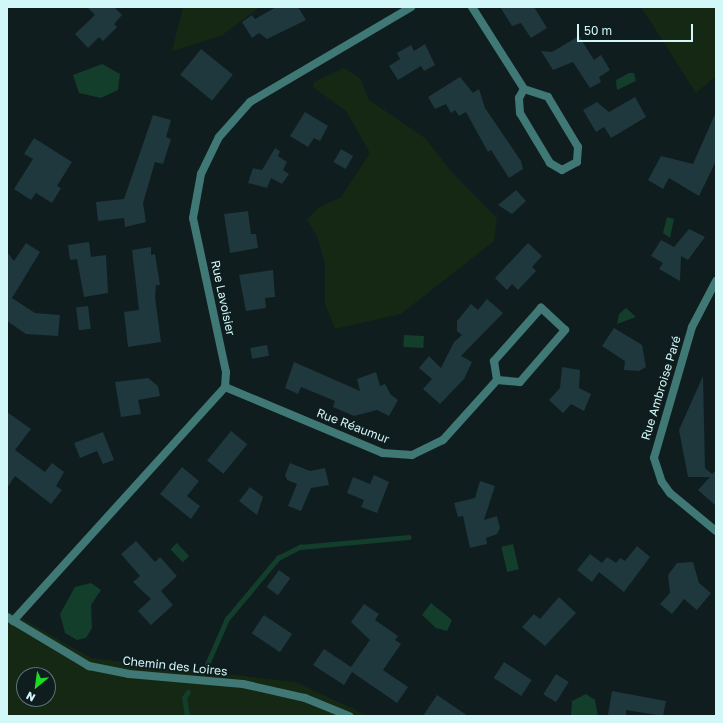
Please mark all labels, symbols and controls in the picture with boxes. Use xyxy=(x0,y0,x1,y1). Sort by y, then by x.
scale bar xyxy=(579,16,695,42)
text: 50 m xyxy=(584,23,612,38)
street label: Rue Lavoisier xyxy=(208,259,238,337)
street label: Rue Ambroise Paré xyxy=(638,334,684,442)
street label: Rue Réaumur xyxy=(315,406,391,446)
street label: Chemin des Loires xyxy=(122,653,228,679)
north arrow xyxy=(16,667,56,707)
text: N xyxy=(24,689,37,705)

